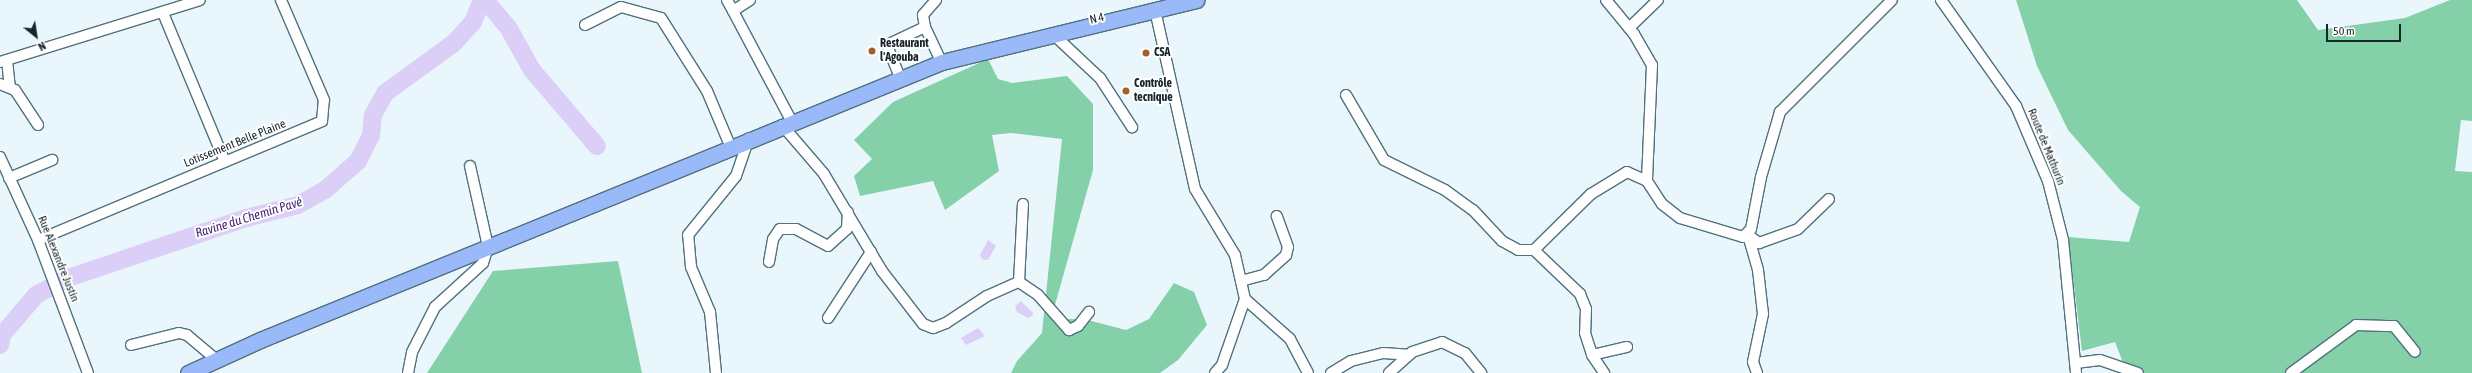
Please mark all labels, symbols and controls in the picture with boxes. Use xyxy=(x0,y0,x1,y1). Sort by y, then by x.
street label: N 4 xyxy=(1088,10,1106,28)
north arrow xyxy=(16,16,56,56)
scale bar xyxy=(2328,16,2403,42)
text: 50 m xyxy=(2333,24,2355,38)
place label: Restaurant l'Agouba xyxy=(880,37,929,65)
text: N xyxy=(36,40,48,53)
marker: Restaurant l'Agouba xyxy=(867,46,877,56)
place label: CSA xyxy=(1154,46,1170,60)
marker: CSA xyxy=(1141,48,1151,58)
place label: Contrôle tecnique xyxy=(1134,77,1173,105)
marker: Contrôle tecnique xyxy=(1121,86,1131,96)
street label: Route de Mathurin xyxy=(2024,107,2068,187)
street label: Lotissement Belle Plaine xyxy=(182,117,288,171)
water label: Ravine du Chemin Pavé xyxy=(194,194,304,242)
street label: Rue Alexandre Justin xyxy=(34,214,82,304)

